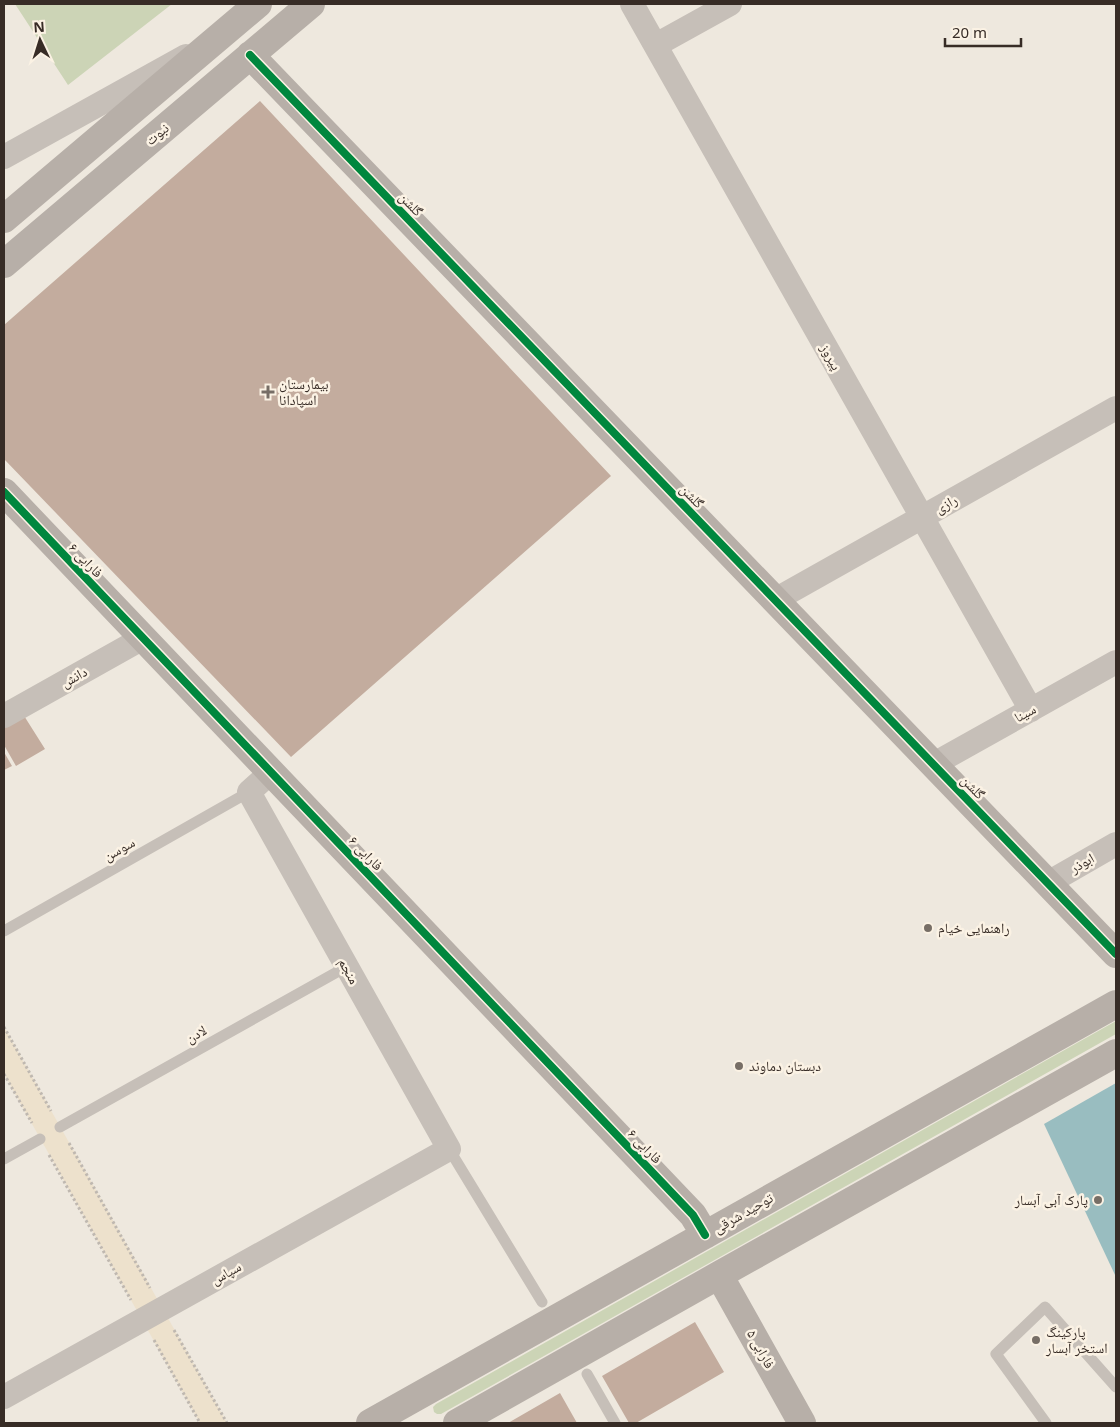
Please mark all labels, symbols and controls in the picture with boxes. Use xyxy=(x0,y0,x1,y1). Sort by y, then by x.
north arrow xyxy=(15,15,65,65)
scale bar xyxy=(945,15,1021,47)
text: N xyxy=(33,17,45,36)
text: 20 m xyxy=(952,22,987,42)
street label: نبوت xyxy=(141,118,173,149)
street label: گلشن xyxy=(395,187,428,220)
street label: پیروز xyxy=(816,339,846,374)
place label: بیمارستان اسپادانا xyxy=(279,374,329,409)
marker: بیمارستان اسپادانا xyxy=(261,385,275,399)
street label: گلشن xyxy=(676,479,709,512)
street label: رازی xyxy=(931,490,960,517)
street label: فارابی ۶ xyxy=(65,538,108,581)
street label: دانش xyxy=(57,662,90,691)
street label: سینا xyxy=(1011,699,1039,726)
street label: گلشن xyxy=(957,770,990,803)
street label: فارابی ۶ xyxy=(345,831,388,874)
street label: سوسن xyxy=(100,832,138,865)
street label: ابوذر xyxy=(1065,848,1097,878)
place label: راهنمایی خیام xyxy=(938,918,1010,938)
marker: راهنمایی خیام xyxy=(922,922,934,934)
street label: منجم xyxy=(334,954,364,988)
street label: لادن xyxy=(182,1020,210,1047)
place label: دبستان دماوند xyxy=(749,1056,821,1075)
marker: دبستان دماوند xyxy=(733,1060,745,1072)
street label: فارابی ۶ xyxy=(624,1124,667,1167)
street label: توحید شرقی xyxy=(709,1188,776,1237)
place label: پارک آبی آبسار xyxy=(1014,1190,1088,1209)
marker: پارک آبی آبسار xyxy=(1092,1194,1104,1206)
street label: سپاس xyxy=(207,1257,244,1289)
place label: پارکینگ استخر آبسار xyxy=(1045,1322,1108,1357)
street label: فارابی ۵ xyxy=(743,1326,780,1372)
marker: پارکینگ استخر آبسار xyxy=(1030,1334,1042,1346)

